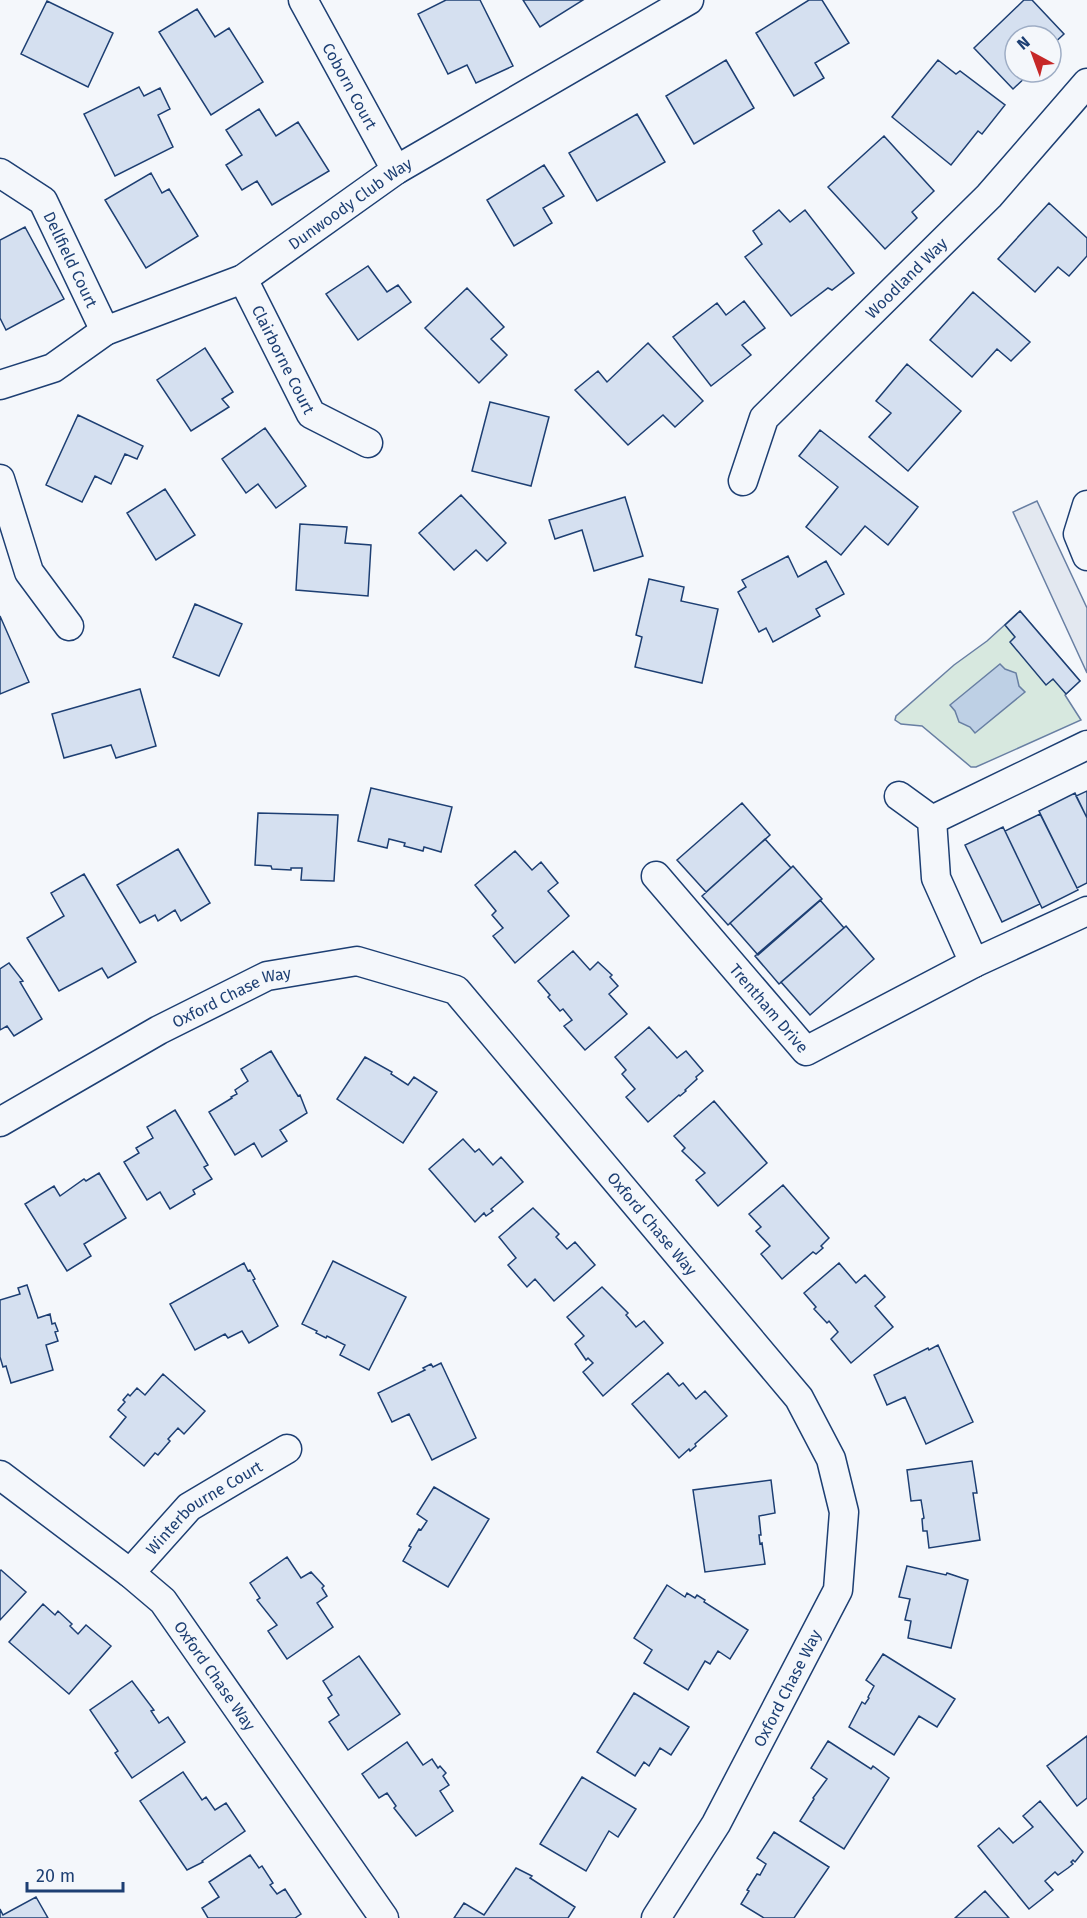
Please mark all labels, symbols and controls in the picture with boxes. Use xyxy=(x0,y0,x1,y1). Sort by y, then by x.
north arrow xyxy=(1003,24,1063,84)
text: N xyxy=(1013,32,1034,54)
street label: Coborn Court xyxy=(318,40,381,133)
street label: Dunwoody Club Way xyxy=(285,154,415,254)
street label: Dellfield Court xyxy=(39,209,101,311)
street label: Woodland Way xyxy=(862,234,951,323)
street label: Clairborne Court xyxy=(248,302,319,417)
street label: Trentham Drive xyxy=(726,960,812,1057)
street label: Oxford Chase Way xyxy=(169,963,293,1032)
street label: Oxford Chase Way xyxy=(603,1168,701,1280)
street label: Winterbourne Court xyxy=(142,1457,266,1559)
street label: Oxford Chase Way xyxy=(170,1617,259,1734)
street label: Oxford Chase Way xyxy=(750,1626,825,1750)
scale bar xyxy=(27,1855,123,1893)
text: 20 m xyxy=(36,1865,75,1887)

